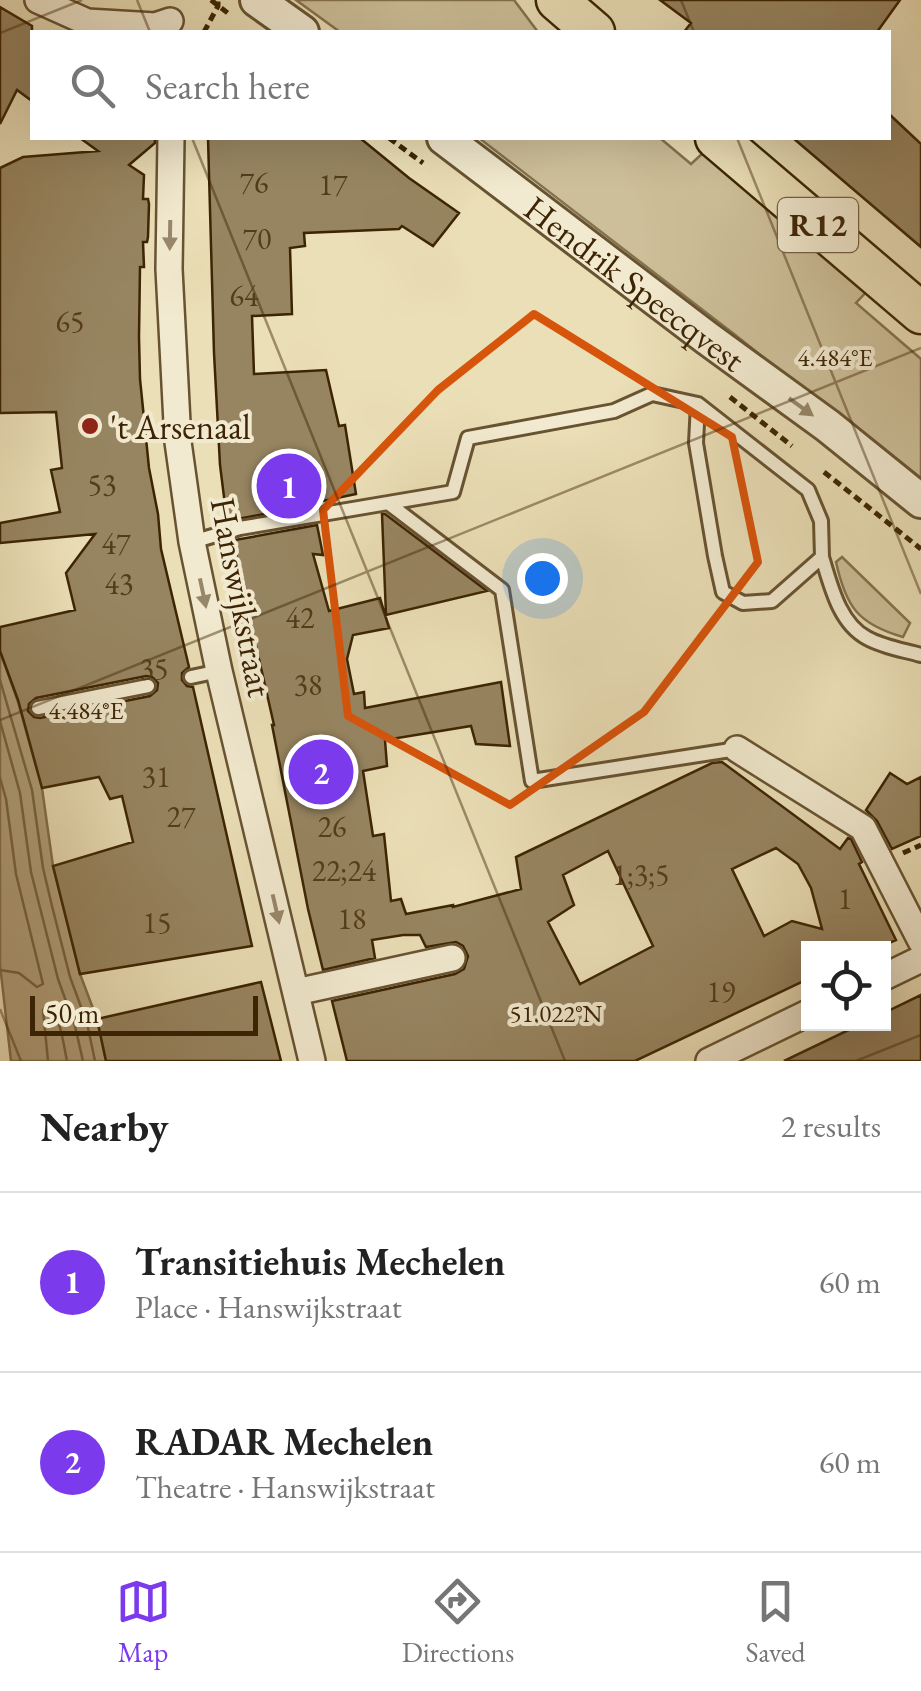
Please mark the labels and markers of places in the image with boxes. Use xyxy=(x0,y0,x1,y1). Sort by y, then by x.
place label: 't Arsenaal xyxy=(110,404,251,449)
marker: 't Arsenaal xyxy=(79,415,101,437)
pin: 1 xyxy=(256,448,322,524)
pin: 2 xyxy=(288,734,354,810)

